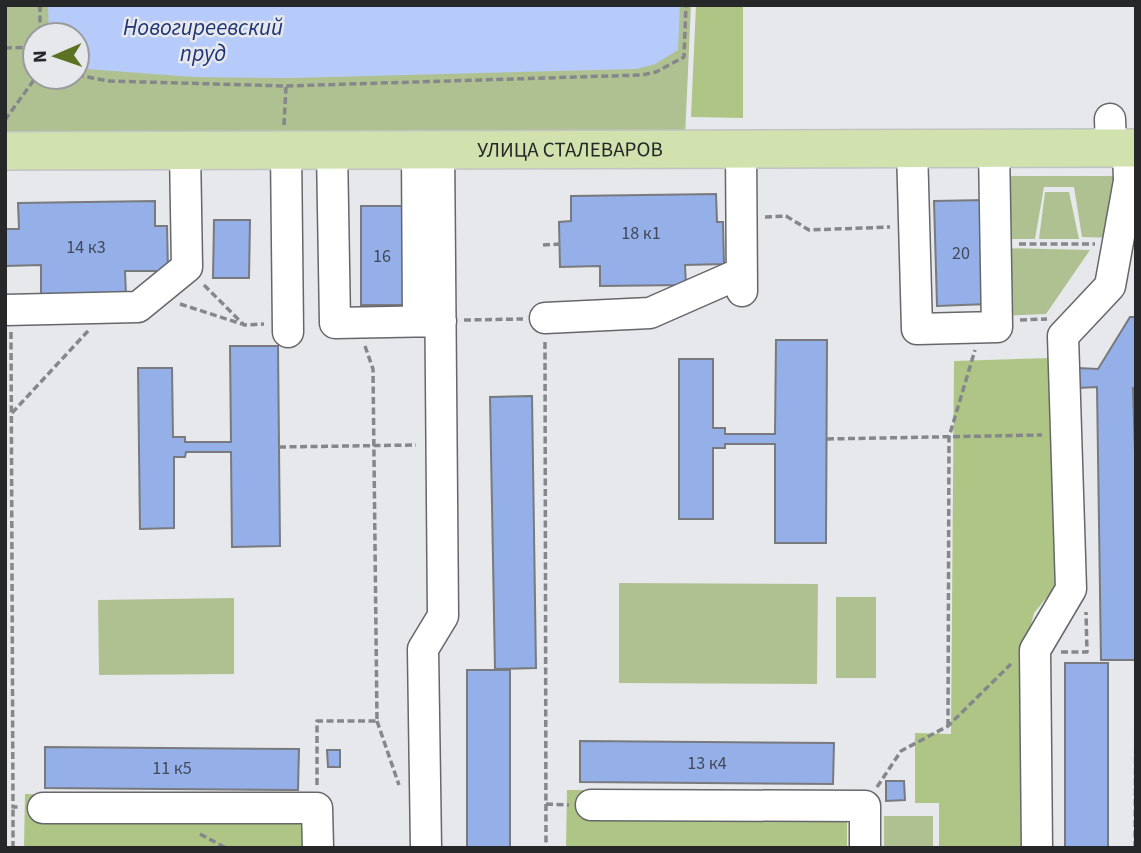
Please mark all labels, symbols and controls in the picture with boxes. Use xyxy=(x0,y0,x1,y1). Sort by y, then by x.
water label: Новогиреевский пруд xyxy=(123,11,283,70)
north arrow xyxy=(21,21,91,91)
text: N xyxy=(27,50,54,63)
street label: УЛИЦА СТАЛЕВАРОВ xyxy=(477,134,663,165)
house number: 18 к1 xyxy=(621,221,661,246)
house number: 14 к3 xyxy=(66,235,106,260)
house number: 20 xyxy=(952,241,970,266)
house number: 16 xyxy=(373,244,391,269)
house number: 13 к4 xyxy=(687,751,727,776)
house number: 11 к5 xyxy=(152,756,192,781)

